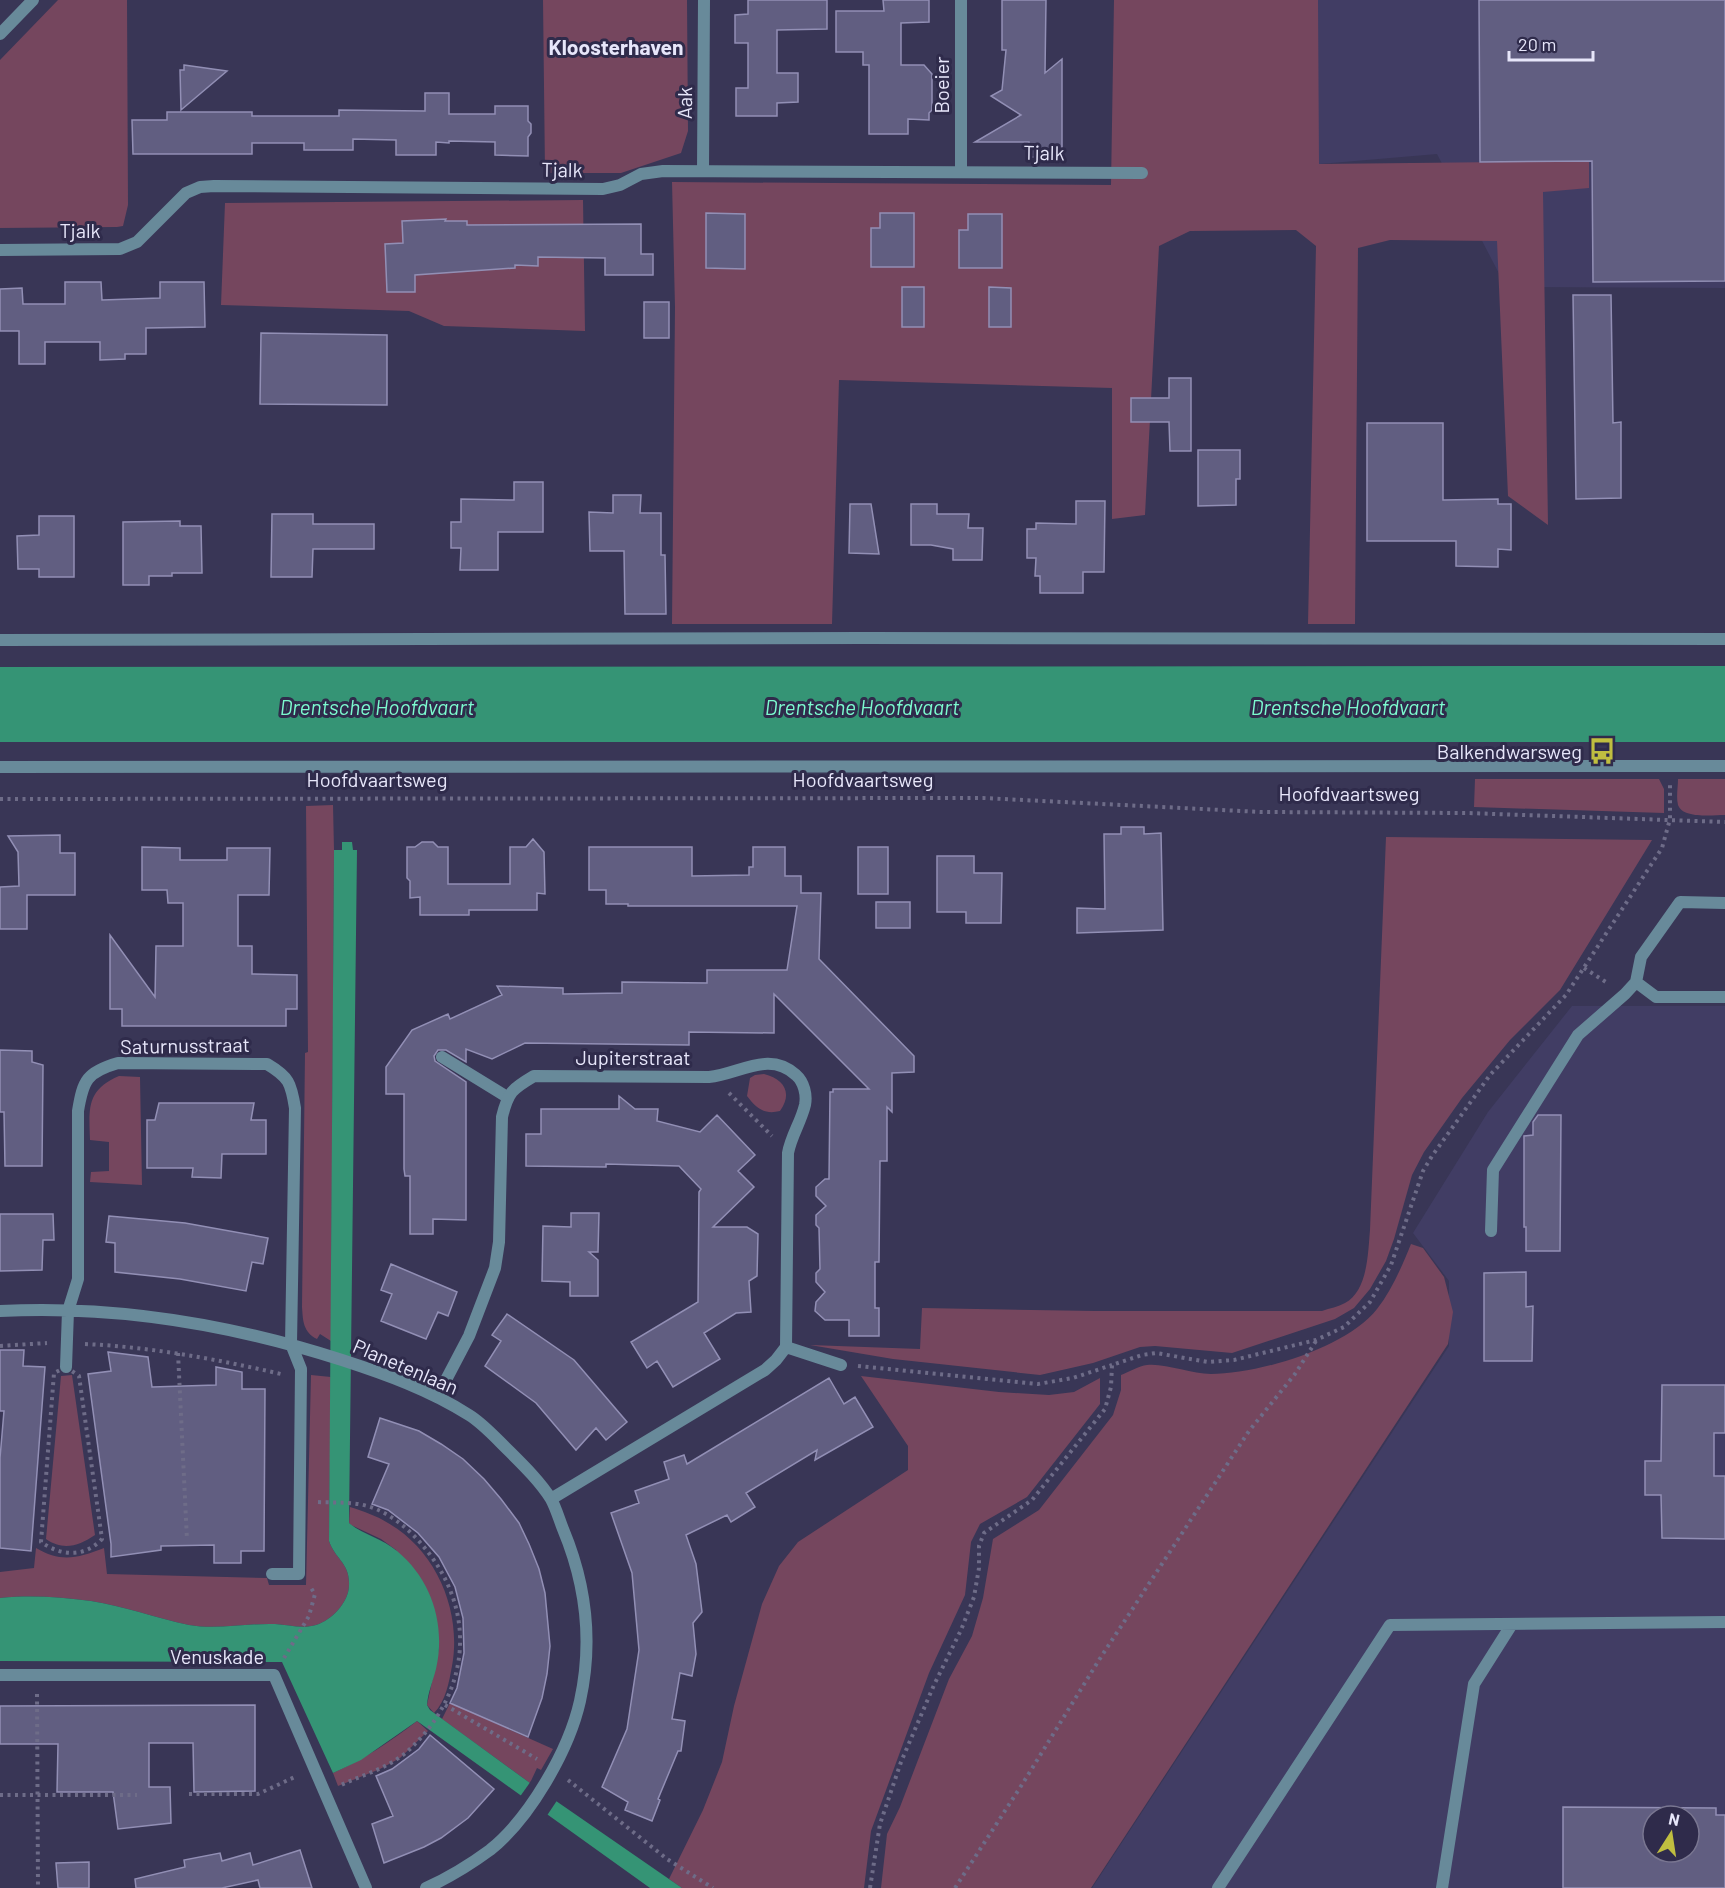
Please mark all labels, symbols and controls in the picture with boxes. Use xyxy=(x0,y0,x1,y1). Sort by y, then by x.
scale bar xyxy=(1509,24,1593,62)
text: 20 m xyxy=(1518,33,1556,55)
district label: Kloosterhaven xyxy=(549,34,684,59)
street label: Boeier xyxy=(929,56,953,114)
street label: Aak xyxy=(672,87,696,119)
street label: Tjalk xyxy=(1023,140,1065,164)
street label: Tjalk xyxy=(541,157,583,181)
street label: Tjalk xyxy=(59,218,101,242)
water label: Drentsche Hoofdvaart xyxy=(280,694,475,719)
water label: Drentsche Hoofdvaart xyxy=(765,694,960,719)
water label: Drentsche Hoofdvaart xyxy=(1251,694,1446,719)
bus stop icon: Balkendwarsweg xyxy=(1587,736,1617,766)
place label: Balkendwarsweg xyxy=(1437,739,1582,763)
street label: Hoofdvaartsweg xyxy=(307,767,447,791)
street label: Hoofdvaartsweg xyxy=(793,767,933,791)
street label: Hoofdvaartsweg xyxy=(1279,781,1419,805)
street label: Saturnusstraat xyxy=(120,1032,250,1058)
street label: Jupiterstraat xyxy=(575,1045,691,1069)
street label: Planetenlaan xyxy=(350,1333,462,1399)
street label: Venuskade xyxy=(170,1644,264,1668)
north arrow xyxy=(1641,1804,1701,1864)
text: N xyxy=(1667,1808,1681,1829)

